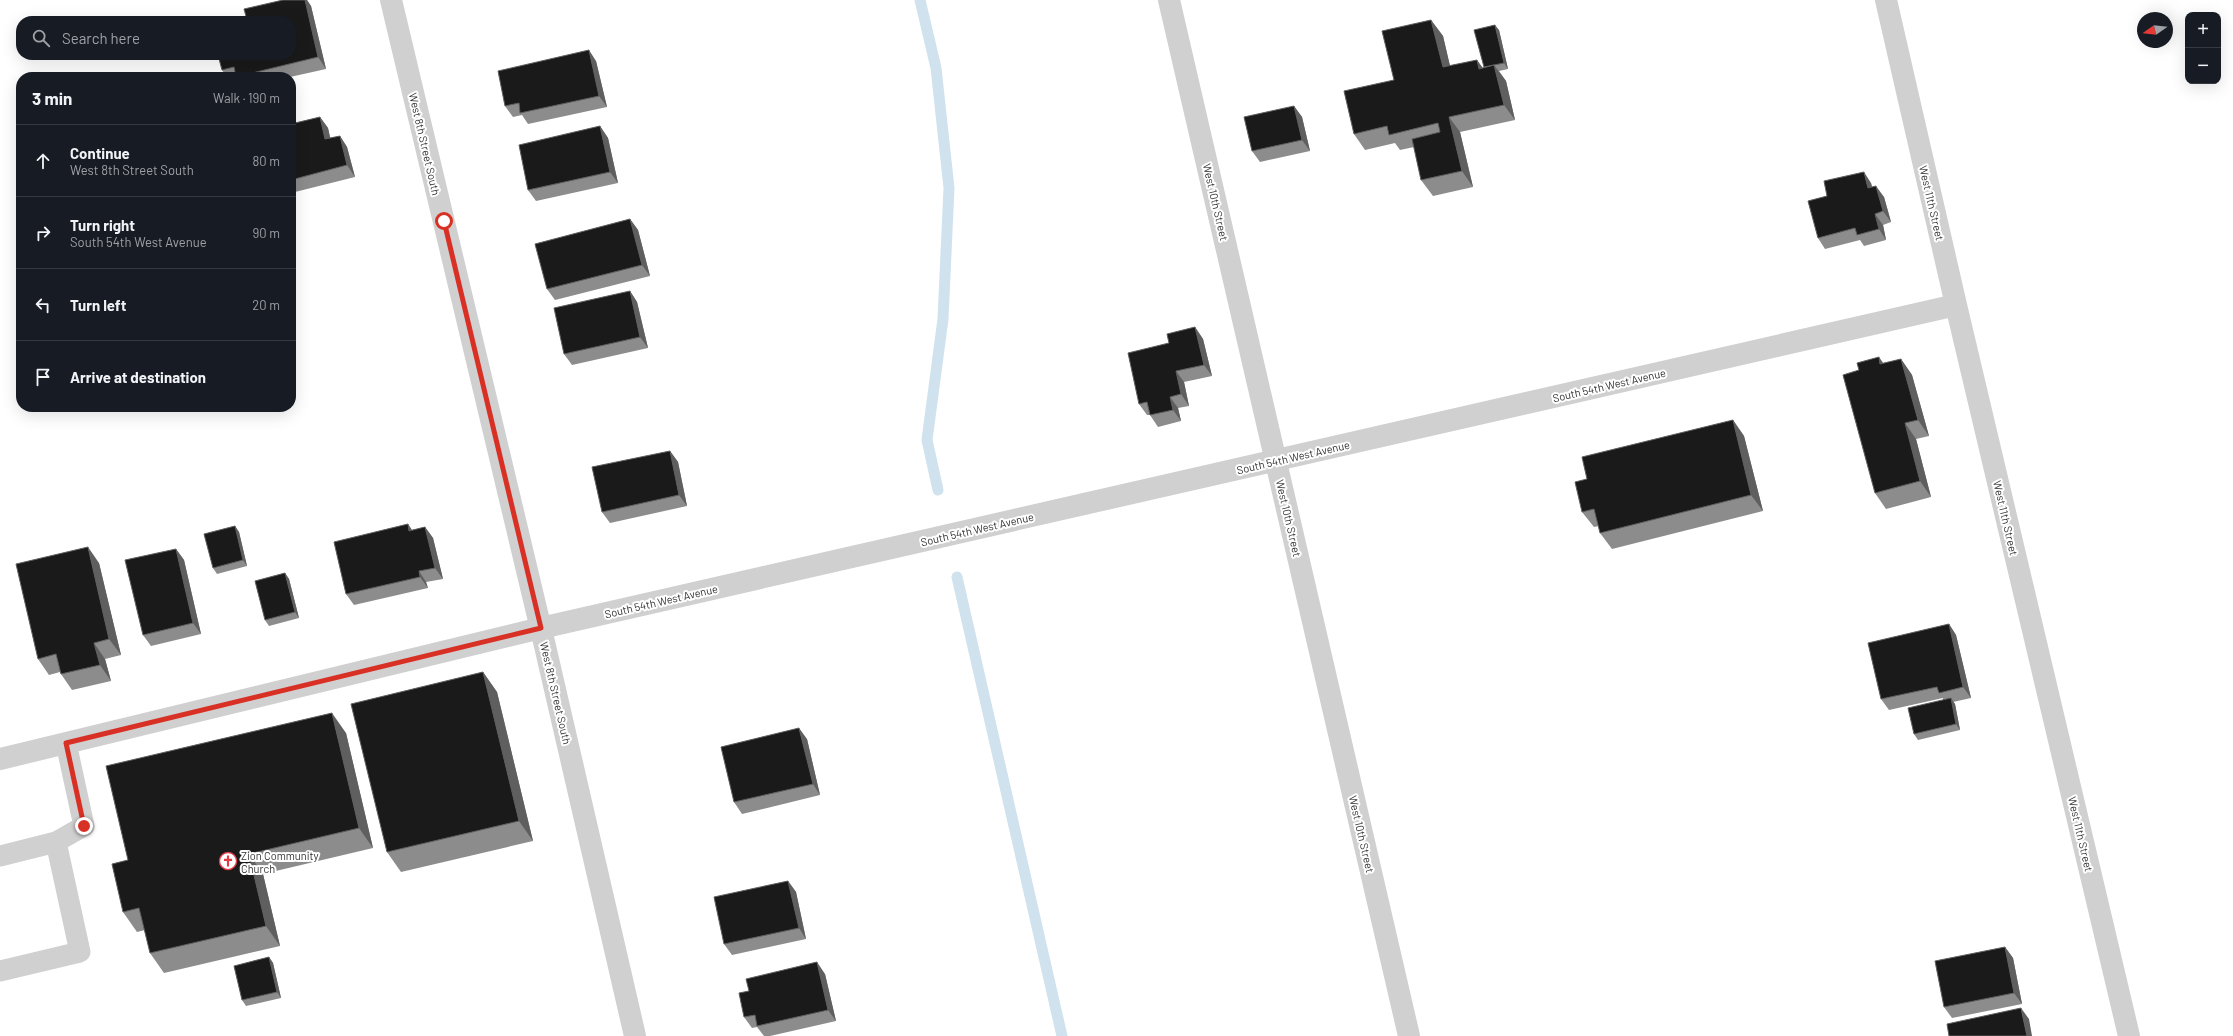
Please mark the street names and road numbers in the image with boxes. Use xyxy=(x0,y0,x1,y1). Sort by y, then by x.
street label: West 8th Street South xyxy=(407,92,443,197)
street label: West 10th Street xyxy=(1201,162,1231,242)
street label: West 11th Street xyxy=(1917,164,1947,242)
street label: South 54th West Avenue xyxy=(1551,366,1667,404)
street label: South 54th West Avenue xyxy=(1235,438,1351,476)
street label: West 10th Street xyxy=(1274,478,1304,558)
street label: West 11th Street xyxy=(1991,479,2021,557)
street label: South 54th West Avenue xyxy=(919,510,1035,548)
street label: South 54th West Avenue xyxy=(603,582,719,620)
street label: West 8th Street South xyxy=(538,641,574,746)
street label: West 10th Street xyxy=(1347,794,1377,874)
street label: West 11th Street xyxy=(2066,795,2096,873)

